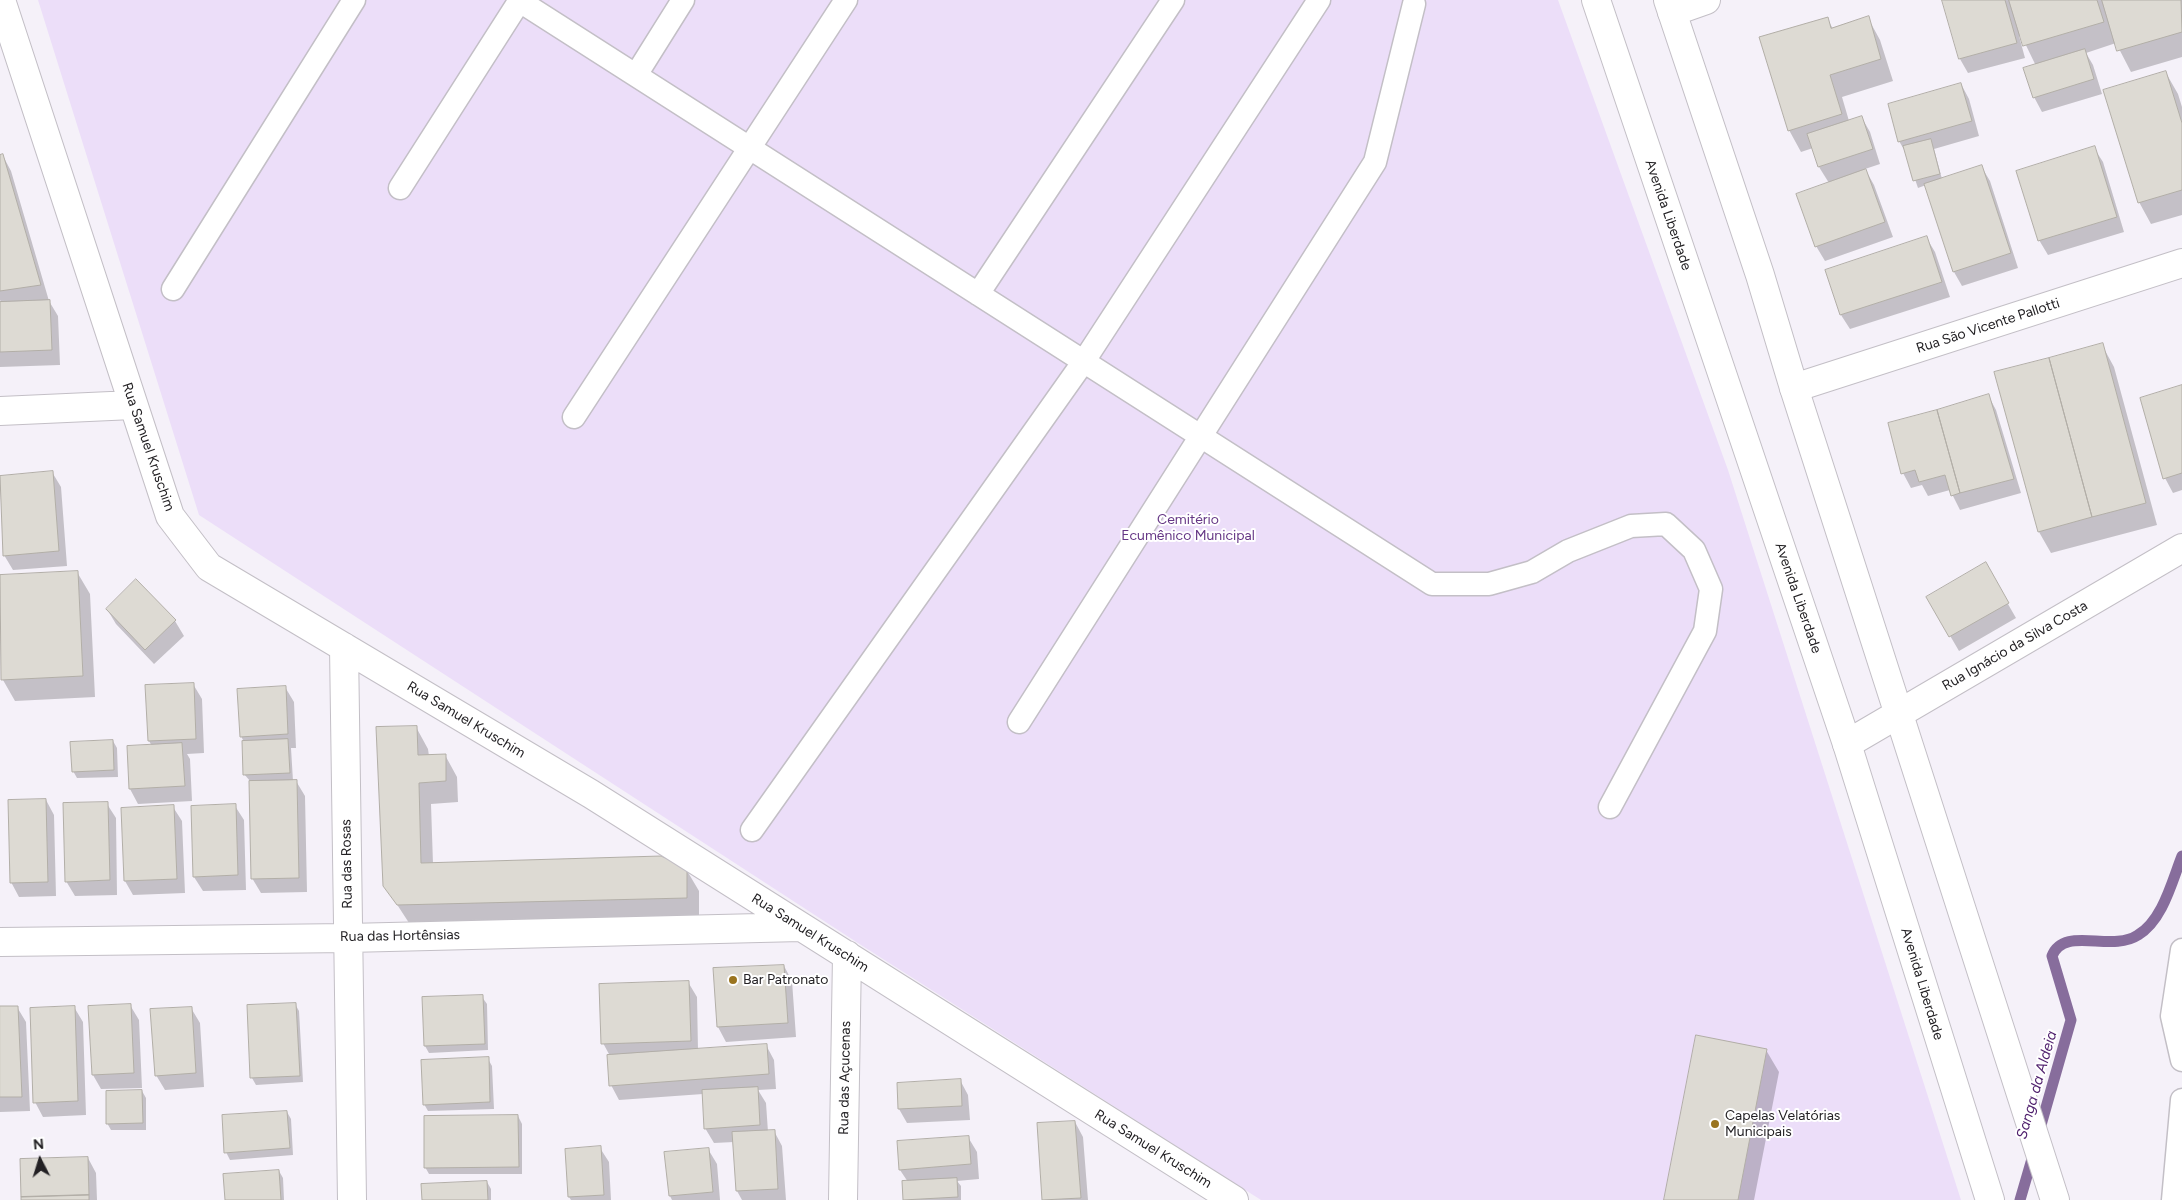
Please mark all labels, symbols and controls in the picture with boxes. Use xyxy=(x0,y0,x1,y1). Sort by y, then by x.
street label: Avenida Liberdade xyxy=(1641,157,1695,273)
street label: Rua São Vicente Pallotti xyxy=(1914,295,2062,357)
street label: Rua Samuel Kruschim xyxy=(118,380,178,514)
park label: Cemitério Ecumênico Municipal xyxy=(1121,512,1255,544)
street label: Avenida Liberdade xyxy=(1771,540,1825,656)
street label: Rua Ignácio da Silva Costa xyxy=(1939,597,2091,695)
street label: Rua Samuel Kruschim xyxy=(404,678,528,762)
street label: Rua das Rosas xyxy=(338,819,356,909)
street label: Rua Samuel Kruschim xyxy=(748,890,872,976)
street label: Avenida Liberdade xyxy=(1897,926,1947,1042)
street label: Rua das Hortênsias xyxy=(340,927,460,945)
place label: Bar Patronato xyxy=(743,972,828,988)
marker: Bar Patronato xyxy=(727,974,739,986)
street label: Rua das Açucenas xyxy=(836,1021,854,1135)
water label: Sanga da Aldeia xyxy=(2013,1029,2061,1141)
street label: Rua Samuel Kruschim xyxy=(1091,1106,1215,1192)
place label: Capelas Velatórias Municipais xyxy=(1725,1108,1840,1140)
marker: Capelas Velatórias Municipais xyxy=(1709,1118,1721,1130)
north arrow xyxy=(15,1135,65,1185)
text: N xyxy=(33,1136,45,1153)

